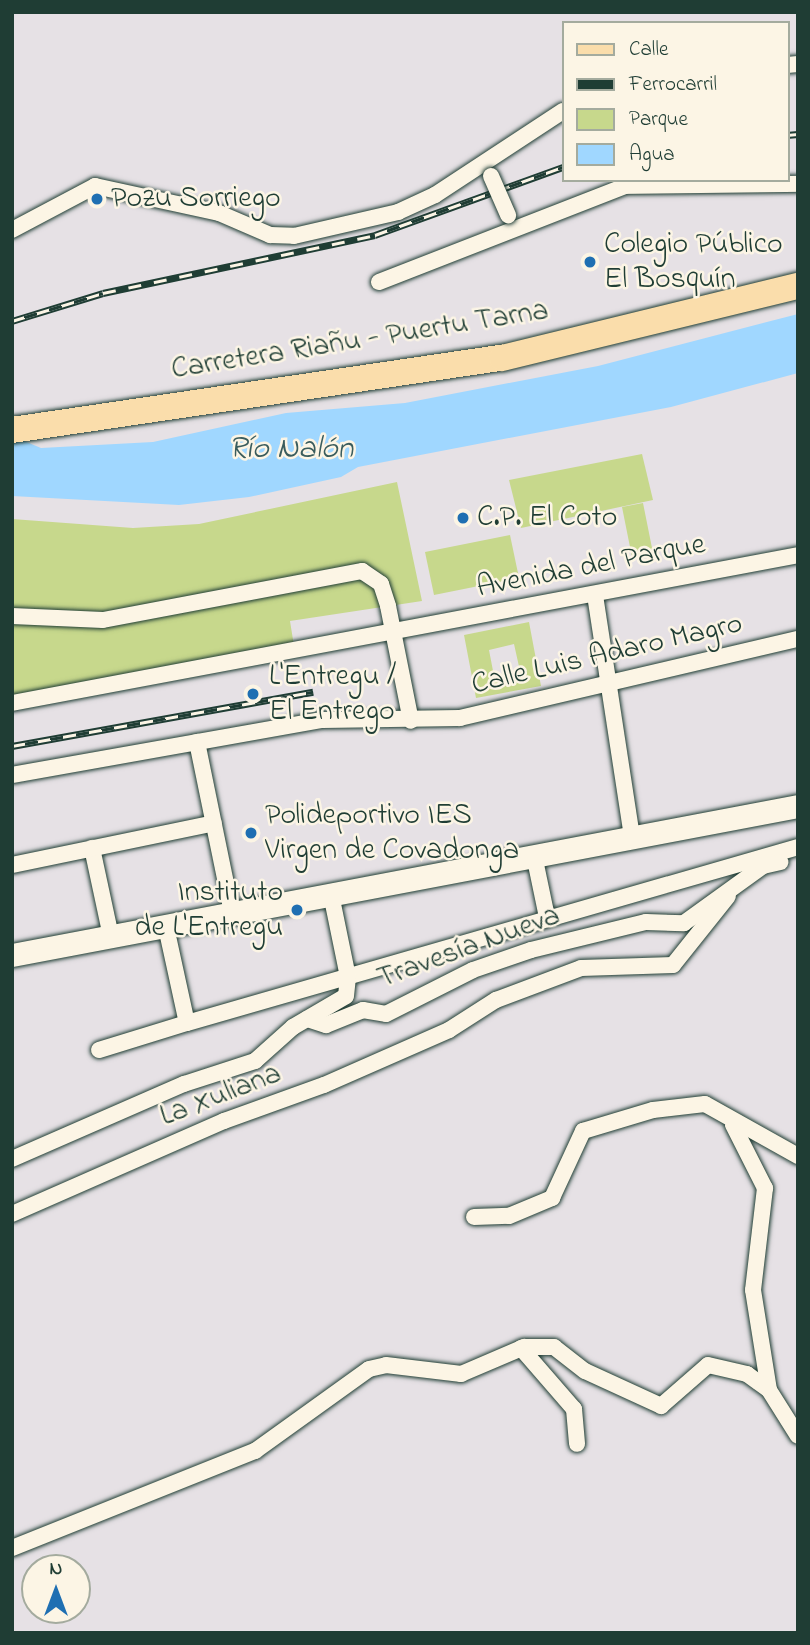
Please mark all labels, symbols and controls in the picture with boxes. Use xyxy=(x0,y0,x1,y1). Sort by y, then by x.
legend xyxy=(562,21,789,182)
text: Calle xyxy=(629,35,668,65)
text: Ferrocarril xyxy=(629,70,717,100)
text: Parque xyxy=(629,105,688,135)
text: Agua xyxy=(629,140,675,170)
place label: Pozu Sorriego xyxy=(111,181,281,217)
marker: Pozu Sorriego xyxy=(89,191,105,207)
place label: Colegio Público El Bosquín xyxy=(604,227,783,298)
marker: Colegio Público El Bosquín xyxy=(582,254,598,270)
street label: Carretera Riañu - Puertu Tarna xyxy=(169,293,551,389)
water label: Río Nalón xyxy=(229,431,353,469)
place label: C.P. El Coto xyxy=(477,500,617,536)
marker: C.P. El Coto xyxy=(455,510,471,526)
street label: Avenida del Parque xyxy=(474,527,708,607)
street label: Calle Luis Adaro Magro xyxy=(468,606,746,704)
place label: L'Entregu / El Entrego xyxy=(269,659,396,730)
marker: L'Entregu / El Entrego xyxy=(243,684,263,704)
place label: Polideportivo IES Virgen de Covadonga xyxy=(265,798,519,868)
marker: Polideportivo IES Virgen de Covadonga xyxy=(243,825,259,841)
place label: Instituto de L'Entregu xyxy=(135,875,283,945)
street label: Travesía Nueva xyxy=(373,898,565,998)
marker: Instituto de L'Entregu xyxy=(289,902,305,918)
street label: La Xuliana xyxy=(155,1056,287,1136)
north arrow xyxy=(21,1554,91,1624)
text: N xyxy=(50,1556,62,1583)

